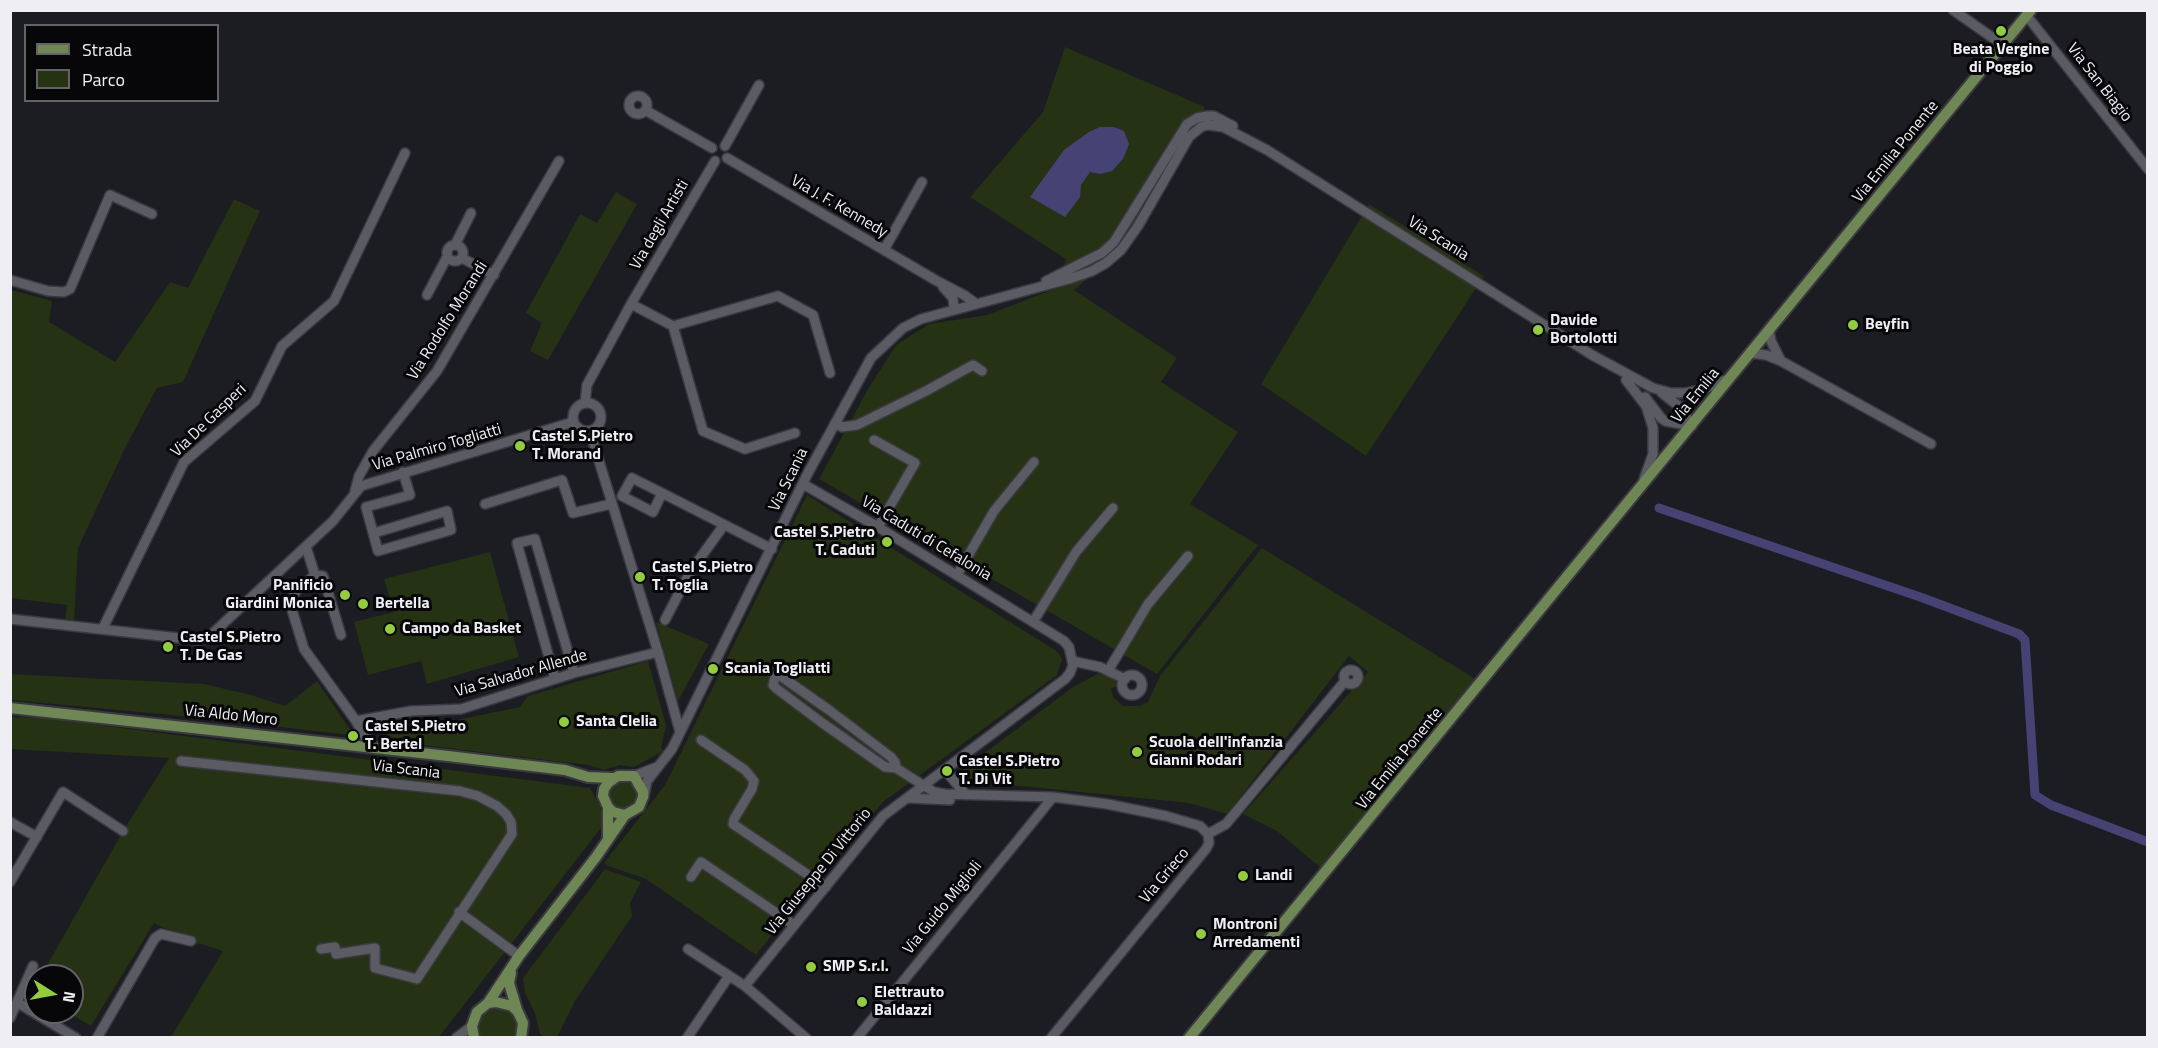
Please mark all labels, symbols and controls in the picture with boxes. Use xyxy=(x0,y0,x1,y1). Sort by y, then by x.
legend xyxy=(24,24,219,102)
marker: Beata Vergine di Poggio xyxy=(1994,24,2008,38)
text: Strada xyxy=(82,36,132,63)
place label: Beata Vergine di Poggio xyxy=(1953,40,2049,78)
street label: Via San Biagio xyxy=(2062,40,2136,126)
text: Parco xyxy=(82,66,125,93)
street label: Via Emilia Ponente xyxy=(1849,97,1943,207)
street label: Via J. F. Kennedy xyxy=(787,172,891,242)
street label: Via degli Artisti xyxy=(627,177,693,273)
street label: Via Scania xyxy=(1404,213,1472,265)
street label: Via Rodolfo Morandi xyxy=(404,258,492,384)
place label: Davide Bortolotti xyxy=(1550,311,1617,349)
place label: Beyfin xyxy=(1865,315,1909,335)
marker: Beyfin xyxy=(1846,318,1860,332)
marker: Davide Bortolotti xyxy=(1531,323,1545,337)
street label: Via Emilia xyxy=(1668,365,1724,427)
street label: Via De Gasperi xyxy=(167,380,251,462)
street label: Via Palmiro Togliatti xyxy=(370,420,504,476)
place label: Castel S.Pietro T. Morand xyxy=(532,427,633,465)
marker: Castel S.Pietro T. Morand xyxy=(513,439,527,453)
street label: Via Scania xyxy=(765,445,813,515)
street label: Via Caduti di Cefalonia xyxy=(857,493,995,585)
place label: Castel S.Pietro T. Caduti xyxy=(774,523,875,561)
marker: Castel S.Pietro T. Caduti xyxy=(880,535,894,549)
place label: Castel S.Pietro T. Toglia xyxy=(652,558,753,596)
marker: Castel S.Pietro T. Toglia xyxy=(633,570,647,584)
place label: Panificio Giardini Monica xyxy=(225,576,333,614)
marker: Panificio Giardini Monica xyxy=(338,588,352,602)
place label: Bertella xyxy=(375,594,430,614)
marker: Bertella xyxy=(356,597,370,611)
place label: Campo da Basket xyxy=(402,619,521,639)
marker: Campo da Basket xyxy=(383,622,397,636)
place label: Castel S.Pietro T. De Gas xyxy=(180,628,281,666)
marker: Castel S.Pietro T. De Gas xyxy=(161,640,175,654)
street label: Via Salvador Allende xyxy=(453,646,589,702)
place label: Scania Togliatti xyxy=(725,659,830,679)
marker: Scania Togliatti xyxy=(706,662,720,676)
street label: Via Aldo Moro xyxy=(183,702,279,730)
street label: Via Emilia Ponente xyxy=(1353,704,1447,814)
place label: Santa Clelia xyxy=(576,712,657,732)
marker: Santa Clelia xyxy=(557,715,571,729)
place label: Castel S.Pietro T. Bertel xyxy=(365,717,466,755)
marker: Castel S.Pietro T. Bertel xyxy=(346,729,360,743)
place label: Scuola dell'infanzia Gianni Rodari xyxy=(1149,733,1283,771)
marker: Scuola dell'infanzia Gianni Rodari xyxy=(1130,745,1144,759)
place label: Castel S.Pietro T. Di Vit xyxy=(959,752,1060,790)
street label: Via Scania xyxy=(371,756,441,784)
marker: Castel S.Pietro T. Di Vit xyxy=(940,764,954,778)
street label: Via Giuseppe Di Vittorio xyxy=(762,805,876,939)
street label: Via Grieco xyxy=(1136,844,1194,908)
street label: Via Guido Miglioli xyxy=(899,857,987,959)
place label: Landi xyxy=(1255,866,1292,886)
marker: Landi xyxy=(1236,869,1250,883)
place label: Montroni Arredamenti xyxy=(1213,915,1300,953)
marker: Montroni Arredamenti xyxy=(1194,927,1208,941)
place label: SMP S.r.l. xyxy=(823,957,889,977)
marker: SMP S.r.l. xyxy=(804,960,818,974)
north arrow xyxy=(24,964,84,1024)
place label: Elettrauto Baldazzi xyxy=(874,983,944,1021)
text: N xyxy=(57,989,83,1005)
marker: Elettrauto Baldazzi xyxy=(855,995,869,1009)

